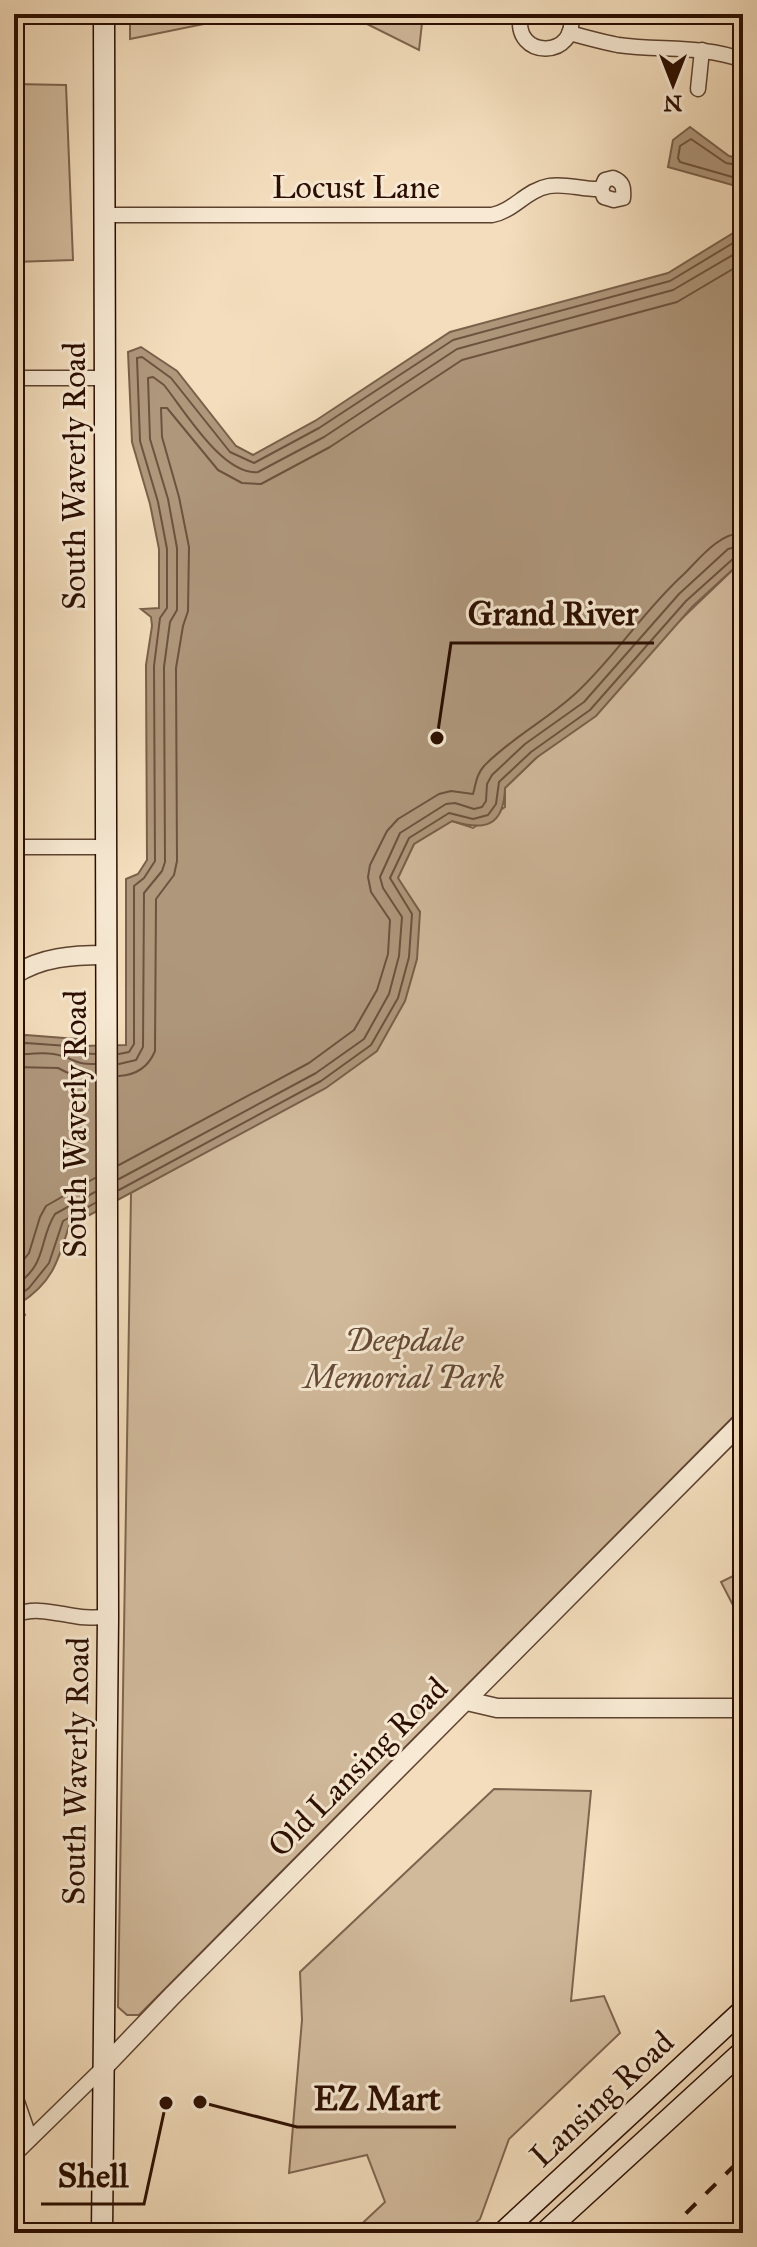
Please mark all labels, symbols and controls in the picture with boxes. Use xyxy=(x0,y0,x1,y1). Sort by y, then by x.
north arrow xyxy=(633,44,713,124)
text: N xyxy=(663,90,682,117)
street label: Locust Lane xyxy=(272,168,440,207)
street label: South Waverly Road xyxy=(55,342,94,610)
callout: Grand River xyxy=(451,585,654,643)
text: Grand River xyxy=(468,593,639,634)
street label: South Waverly Road xyxy=(56,990,95,1258)
park label: Deepdale Memorial Park xyxy=(301,1321,504,1397)
street label: South Waverly Road xyxy=(54,1637,98,1905)
street label: Old Lansing Road xyxy=(260,1669,456,1865)
street label: Lansing Road xyxy=(522,2023,682,2175)
callout: EZ Mart xyxy=(297,2069,456,2127)
text: EZ Mart xyxy=(313,2078,442,2119)
callout: Shell xyxy=(41,2146,144,2204)
text: Shell xyxy=(58,2155,129,2196)

